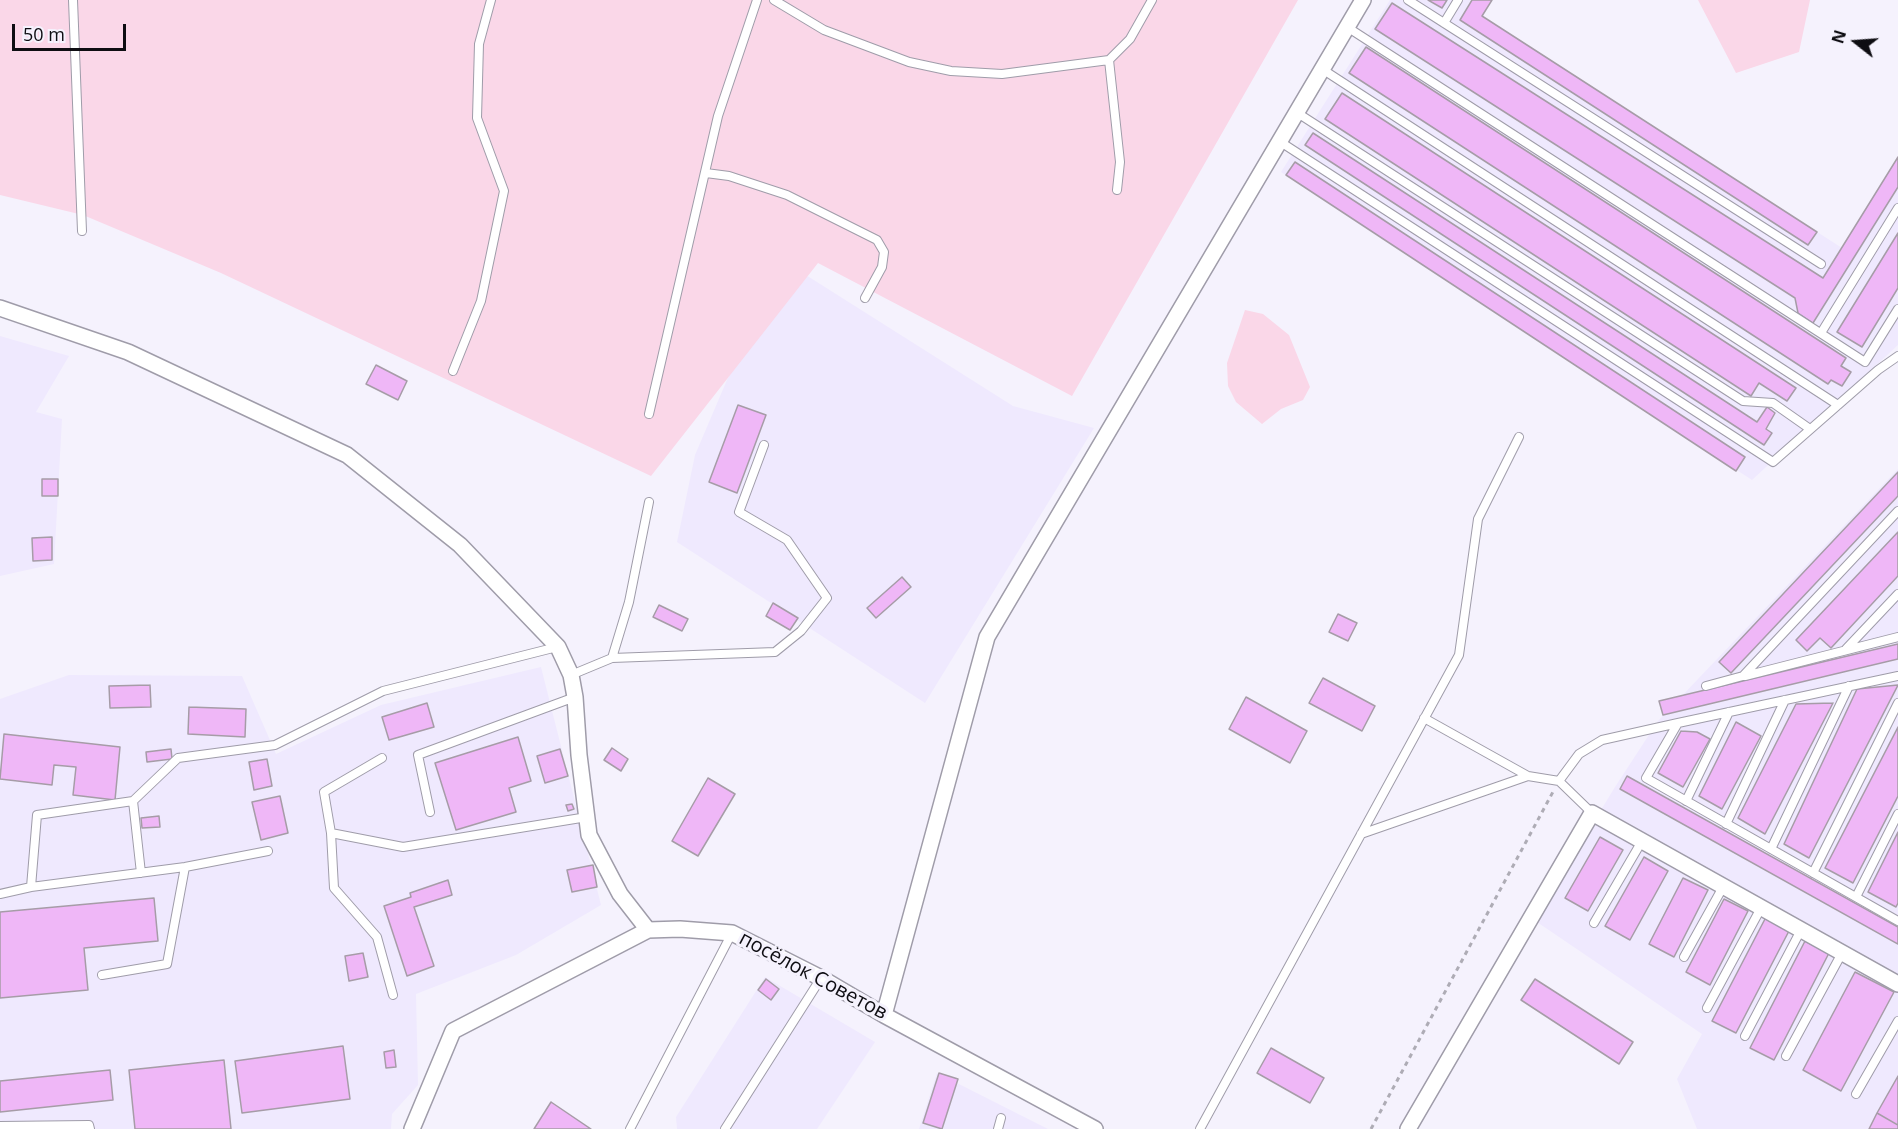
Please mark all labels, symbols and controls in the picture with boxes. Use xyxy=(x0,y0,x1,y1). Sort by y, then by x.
scale bar xyxy=(15,12,129,50)
north arrow xyxy=(1826,12,1886,72)
text: 50 m xyxy=(23,22,65,46)
text: N xyxy=(1826,27,1851,46)
street label: посёлок Советов xyxy=(735,927,891,1025)

